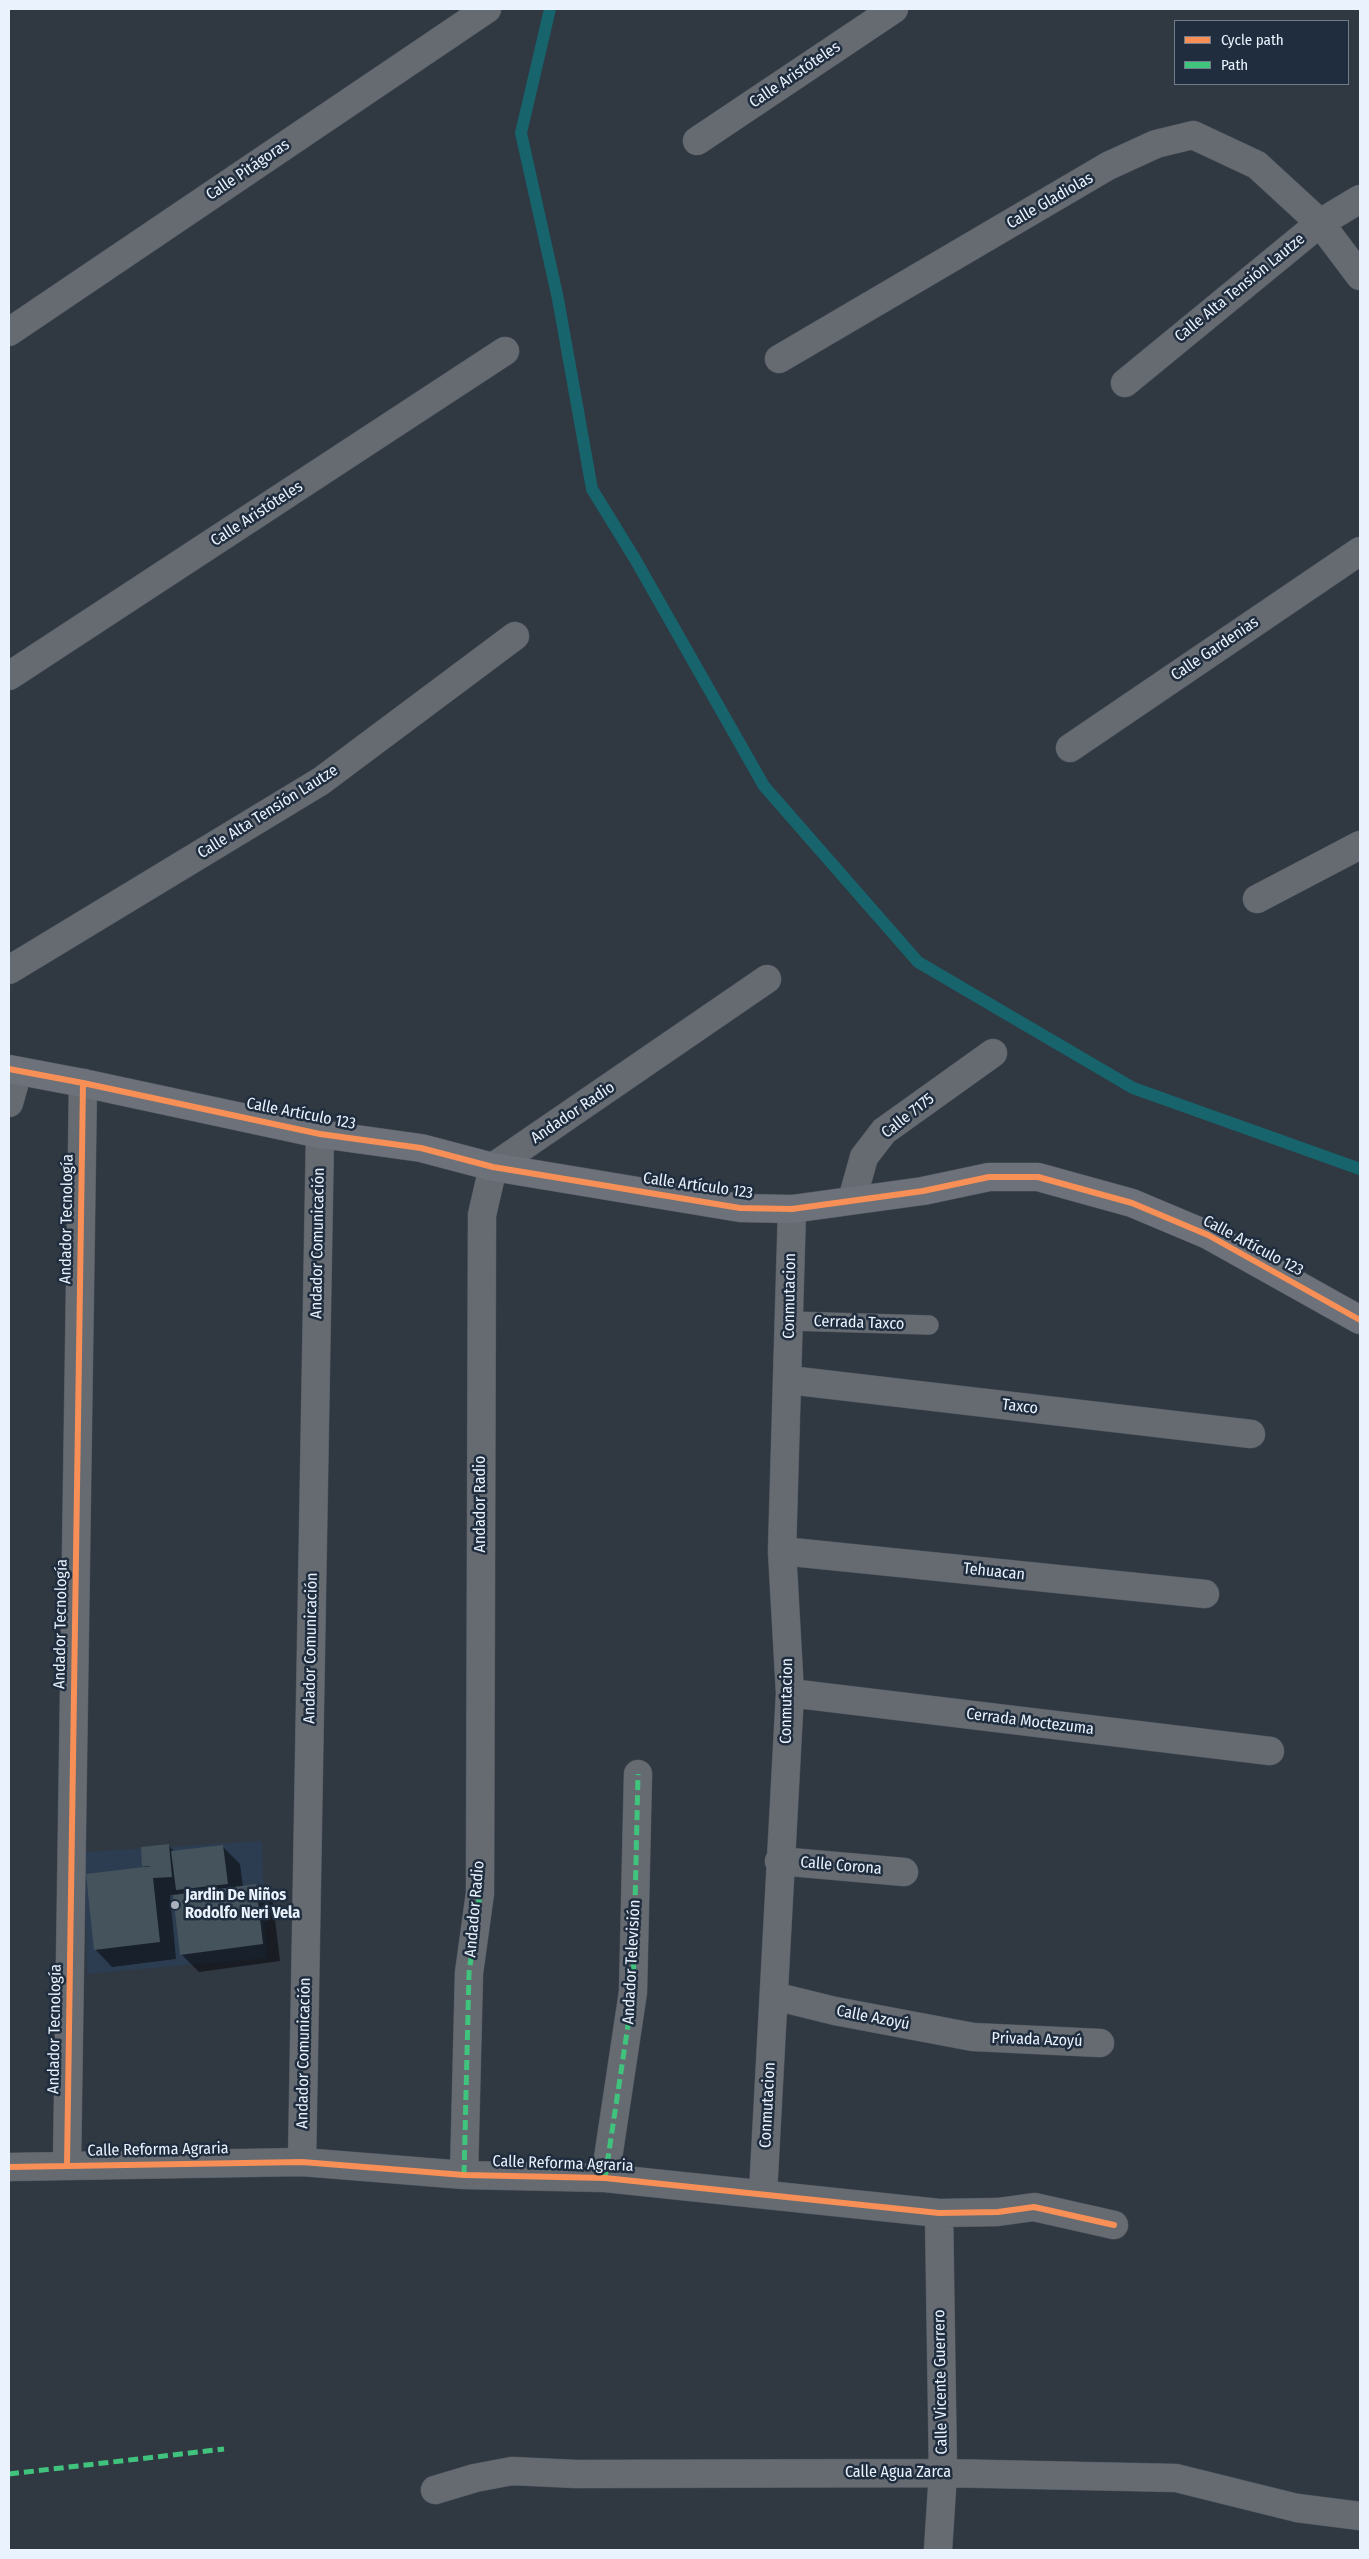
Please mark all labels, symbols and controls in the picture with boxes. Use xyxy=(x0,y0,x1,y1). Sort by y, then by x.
legend xyxy=(1174,20,1349,85)
text: Cycle path xyxy=(1221,31,1284,49)
street label: Calle Aristóteles xyxy=(746,37,844,113)
text: Path xyxy=(1221,56,1248,74)
street label: Calle Pitágoras xyxy=(203,135,293,205)
street label: Calle Gladiolas xyxy=(1003,169,1097,233)
street label: Calle Alta Tensión Lautze xyxy=(1171,230,1309,346)
street label: Calle Aristóteles xyxy=(207,477,307,551)
street label: Calle Gardenias xyxy=(1168,613,1262,685)
street label: Calle Alta Tensión Lautze xyxy=(194,761,342,863)
street label: Andador Radio xyxy=(527,1078,619,1148)
street label: Calle 7175 xyxy=(878,1089,938,1143)
street label: Calle Artículo 123 xyxy=(245,1094,357,1134)
street label: Andador Tecnología xyxy=(56,1154,78,1284)
street label: Andador Comunicación xyxy=(307,1167,329,1319)
street label: Calle Artículo 123 xyxy=(642,1169,754,1203)
street label: Calle Artículo 123 xyxy=(1200,1212,1306,1280)
street label: Conmutacion xyxy=(780,1253,800,1339)
street label: Cerrada Taxco xyxy=(813,1312,905,1334)
street label: Taxco xyxy=(1001,1395,1039,1419)
street label: Andador Radio xyxy=(471,1455,491,1553)
street label: Andador Tecnología xyxy=(50,1559,72,1689)
street label: Tehuacan xyxy=(962,1559,1026,1585)
street label: Andador Comunicación xyxy=(300,1572,322,1724)
street label: Conmutacion xyxy=(777,1658,797,1744)
street label: Cerrada Moctezuma xyxy=(965,1705,1095,1739)
street label: Calle Corona xyxy=(799,1853,883,1879)
street label: Andador Radio xyxy=(461,1860,489,1958)
place label: Jardin De Niños Rodolfo Neri Vela xyxy=(185,1886,300,1924)
marker: Jardin De Niños Rodolfo Neri Vela xyxy=(169,1899,181,1911)
street label: Andador Televisión xyxy=(619,1899,645,2025)
street label: Andador Tecnología xyxy=(44,1964,66,2094)
street label: Andador Comunicación xyxy=(293,1977,315,2129)
street label: Calle Azoyú xyxy=(835,2002,911,2034)
street label: Privada Azoyú xyxy=(991,2029,1083,2051)
street label: Conmutacion xyxy=(756,2062,780,2148)
street label: Calle Reforma Agraria xyxy=(87,2139,229,2161)
street label: Calle Reforma Agraria xyxy=(492,2152,634,2176)
street label: Calle Vicente Guerrero xyxy=(930,2309,952,2455)
street label: Calle Agua Zarca xyxy=(845,2463,951,2483)

